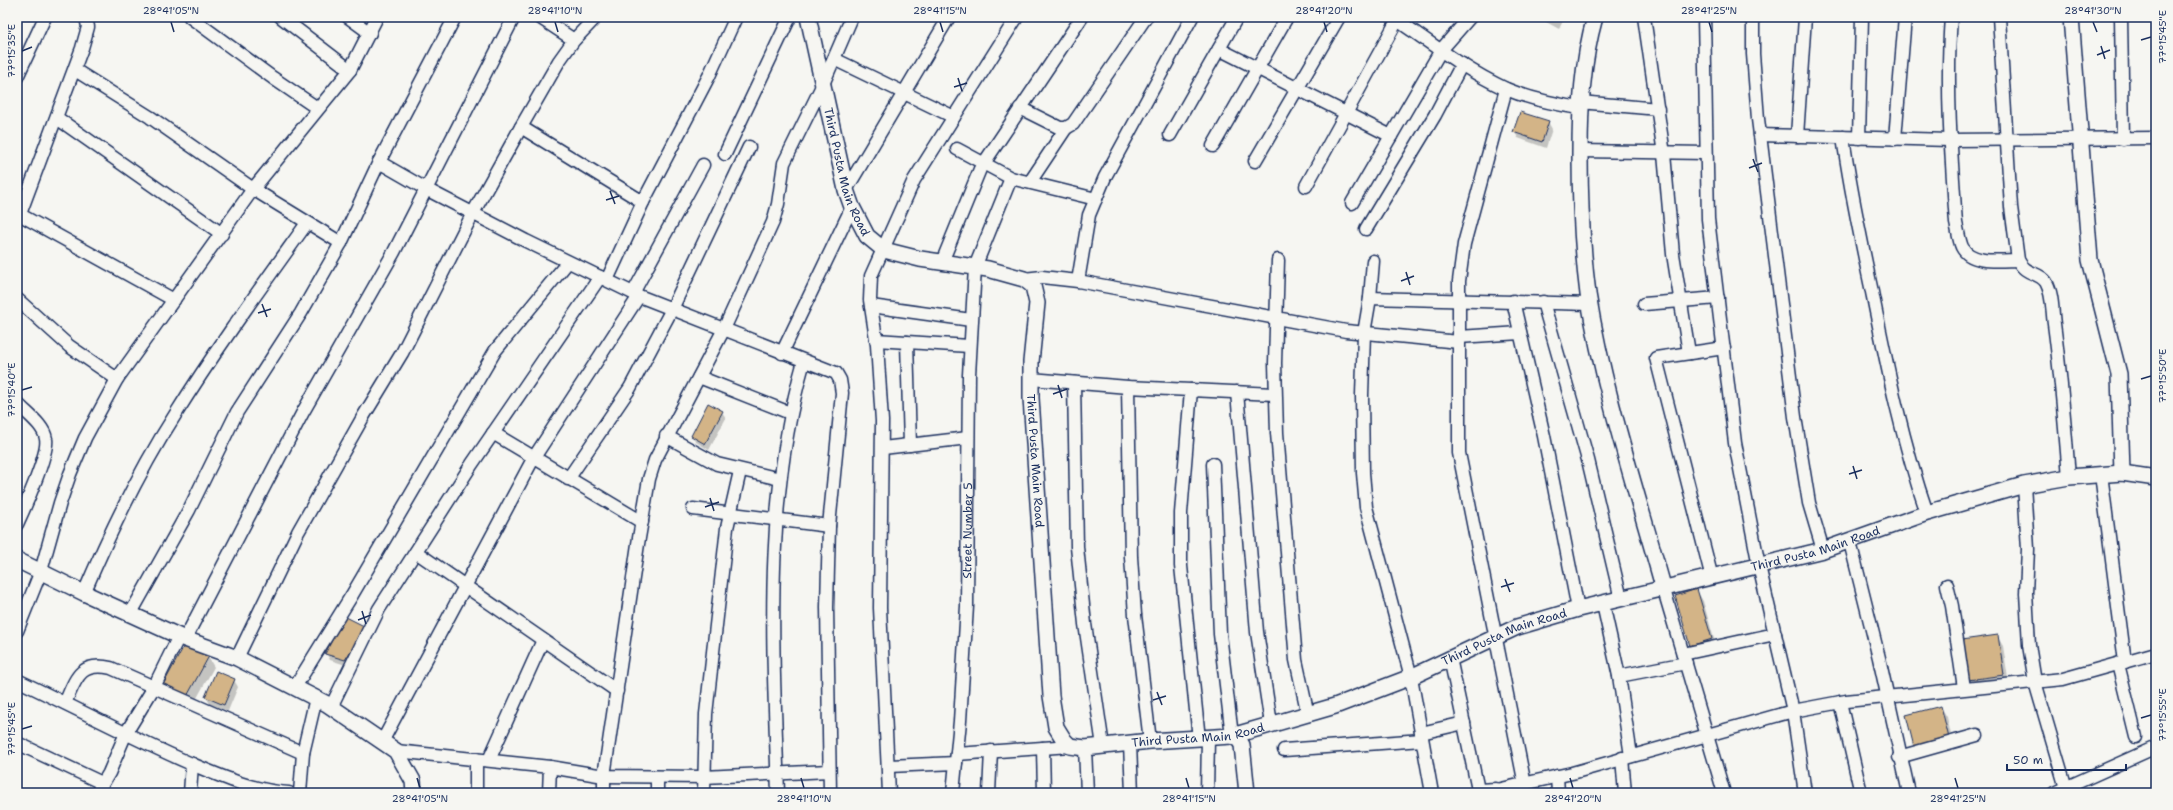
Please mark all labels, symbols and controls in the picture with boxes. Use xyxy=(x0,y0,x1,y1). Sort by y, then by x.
text: 28°41'05"N xyxy=(143,4,199,17)
text: 28°41'10"N xyxy=(528,4,582,17)
text: 28°41'15"N xyxy=(913,4,967,17)
text: 28°41'20"N xyxy=(1295,4,1353,17)
text: 28°41'25"N xyxy=(1681,4,1737,17)
text: 28°41'30"N xyxy=(2064,4,2122,17)
text: 77°15'45"E xyxy=(2156,10,2169,64)
text: 77°15'35"E xyxy=(5,24,18,78)
street label: Third Pusta Main Road xyxy=(820,106,874,239)
text: 77°15'50"E xyxy=(2156,349,2169,403)
text: 77°15'40"E xyxy=(5,362,18,418)
street label: Third Pusta Main Road xyxy=(1023,394,1048,528)
street label: Street Number 5 xyxy=(959,482,976,579)
street label: Third Pusta Main Road xyxy=(1749,522,1882,575)
street label: Third Pusta Main Road xyxy=(1439,605,1569,669)
text: 77°15'55"E xyxy=(2156,688,2169,742)
text: 77°15'45"E xyxy=(5,702,18,756)
street label: Third Pusta Main Road xyxy=(1131,719,1267,751)
scale bar xyxy=(2007,746,2126,772)
text: 50 m xyxy=(2013,752,2043,768)
text: 28°41'05"N xyxy=(392,792,448,805)
text: 28°41'10"N xyxy=(777,792,831,805)
text: 28°41'15"N xyxy=(1162,792,1216,805)
text: 28°41'20"N xyxy=(1544,792,1602,805)
text: 28°41'25"N xyxy=(1930,792,1986,805)

